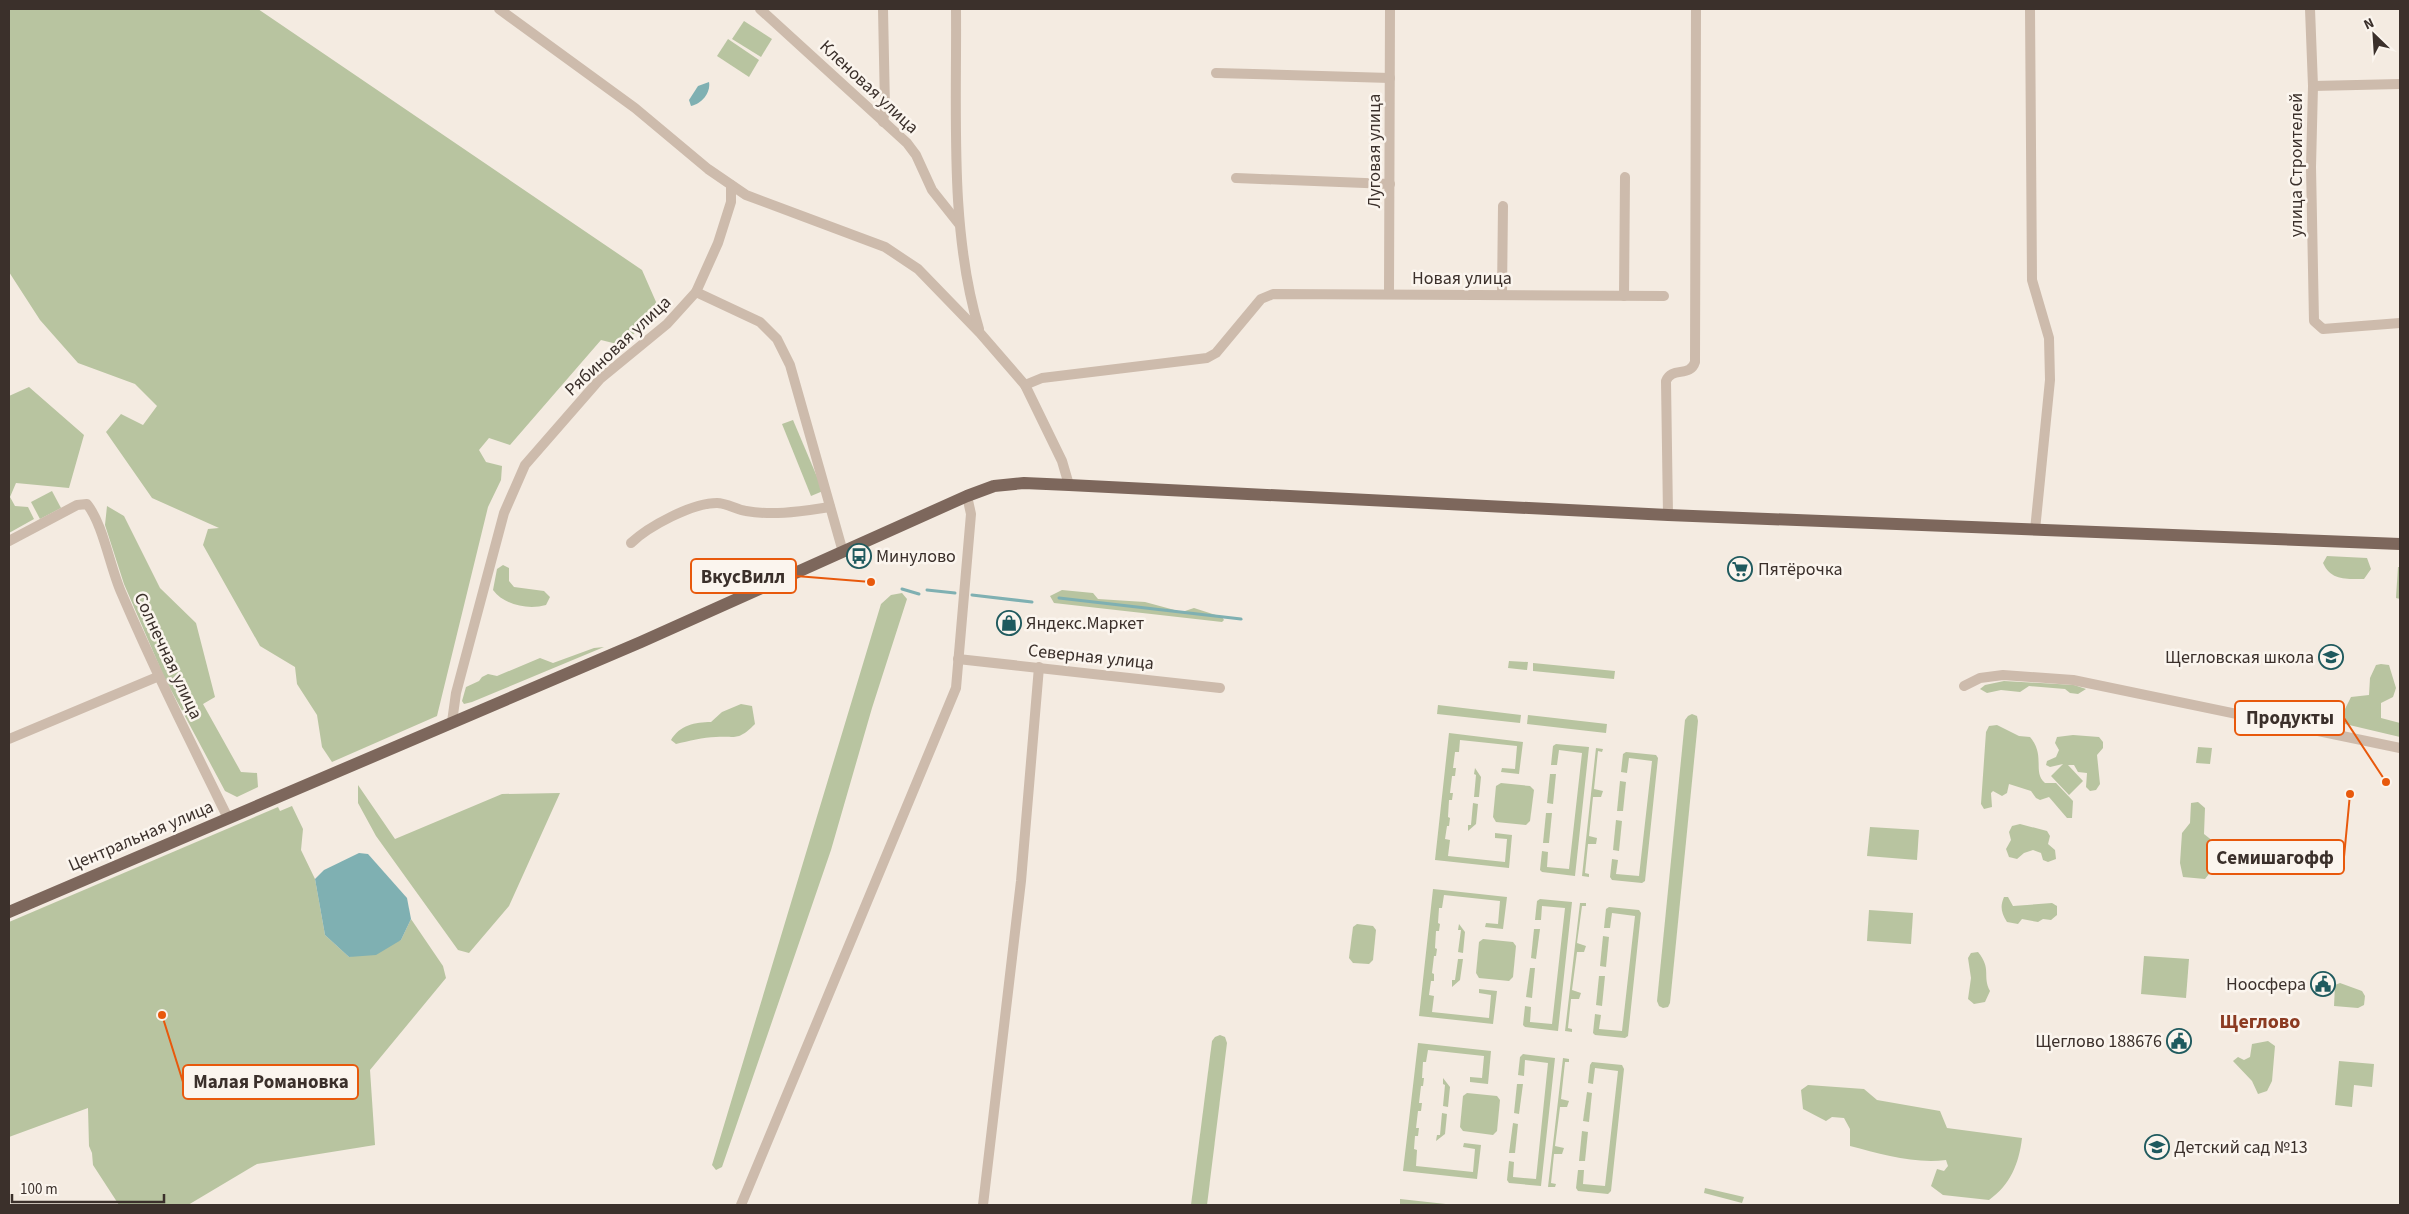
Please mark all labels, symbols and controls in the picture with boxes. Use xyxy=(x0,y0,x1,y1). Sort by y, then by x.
north arrow xyxy=(2349,10,2399,60)
text: N xyxy=(2360,13,2377,35)
street label: Кленовая улица xyxy=(814,34,924,140)
street label: улица Строителей xyxy=(2284,93,2309,237)
street label: Луговая улица xyxy=(1362,94,1387,208)
street label: Новая улица xyxy=(1412,266,1512,291)
street label: Рябиновая улица xyxy=(559,290,677,402)
bus stop icon: Минулово xyxy=(846,543,872,569)
place label: Минулово xyxy=(876,544,956,569)
supermarket icon: Пятёрочка xyxy=(1727,556,1753,582)
place label: Пятёрочка xyxy=(1758,557,1843,582)
callout: ВкусВилл xyxy=(691,559,796,593)
text: ВкусВилл xyxy=(701,564,785,591)
street label: Солнечная улица xyxy=(128,589,208,723)
shop icon: Яндекс.Маркет xyxy=(996,610,1022,636)
place label: Яндекс.Маркет xyxy=(1026,611,1144,636)
street label: Северная улица xyxy=(1027,638,1155,676)
school or university icon: Щегловская школа xyxy=(2318,644,2344,670)
place label: Щегловская школа xyxy=(2165,645,2314,670)
callout: Продукты xyxy=(2235,701,2344,735)
text: Продукты xyxy=(2246,705,2334,732)
street label: Центральная улица xyxy=(65,794,217,878)
callout: Семишагофф xyxy=(2207,840,2344,874)
text: Семишагофф xyxy=(2216,845,2334,872)
public building icon: Ноосфера xyxy=(2310,971,2336,997)
place label: Ноосфера xyxy=(2226,972,2306,997)
district label: Щеглово xyxy=(2220,1008,2300,1036)
public building icon: Щеглово 188676 xyxy=(2166,1028,2192,1054)
place label: Щеглово 188676 xyxy=(2035,1029,2162,1054)
callout: Малая Романовка xyxy=(183,1065,358,1099)
text: Малая Романовка xyxy=(193,1069,349,1096)
school or university icon: Детский сад №13 xyxy=(2144,1134,2170,1160)
place label: Детский сад №13 xyxy=(2174,1135,2308,1160)
scale bar xyxy=(12,1172,165,1204)
text: 100 m xyxy=(20,1179,58,1200)

